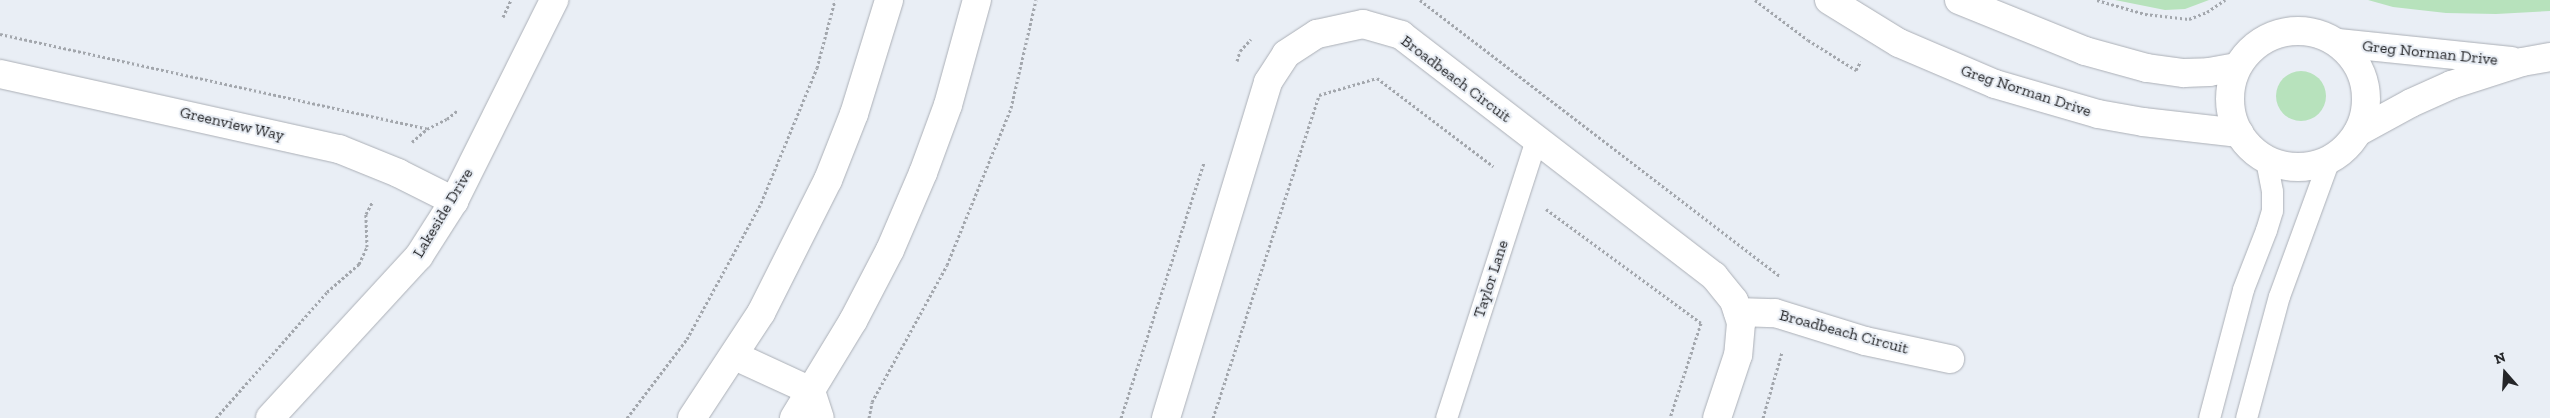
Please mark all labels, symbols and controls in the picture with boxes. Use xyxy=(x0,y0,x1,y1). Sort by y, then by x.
street label: Broadbeach Circuit xyxy=(1397,31,1515,127)
street label: Greg Norman Drive xyxy=(2361,36,2499,70)
street label: Greg Norman Drive xyxy=(1958,61,2094,121)
street label: Greenview Way xyxy=(178,103,286,145)
street label: Lakeside Drive xyxy=(409,165,477,261)
street label: Taylor Lane xyxy=(1469,238,1513,320)
street label: Broadbeach Circuit xyxy=(1777,305,1911,359)
north arrow xyxy=(2480,348,2530,398)
text: N xyxy=(2492,349,2508,368)

